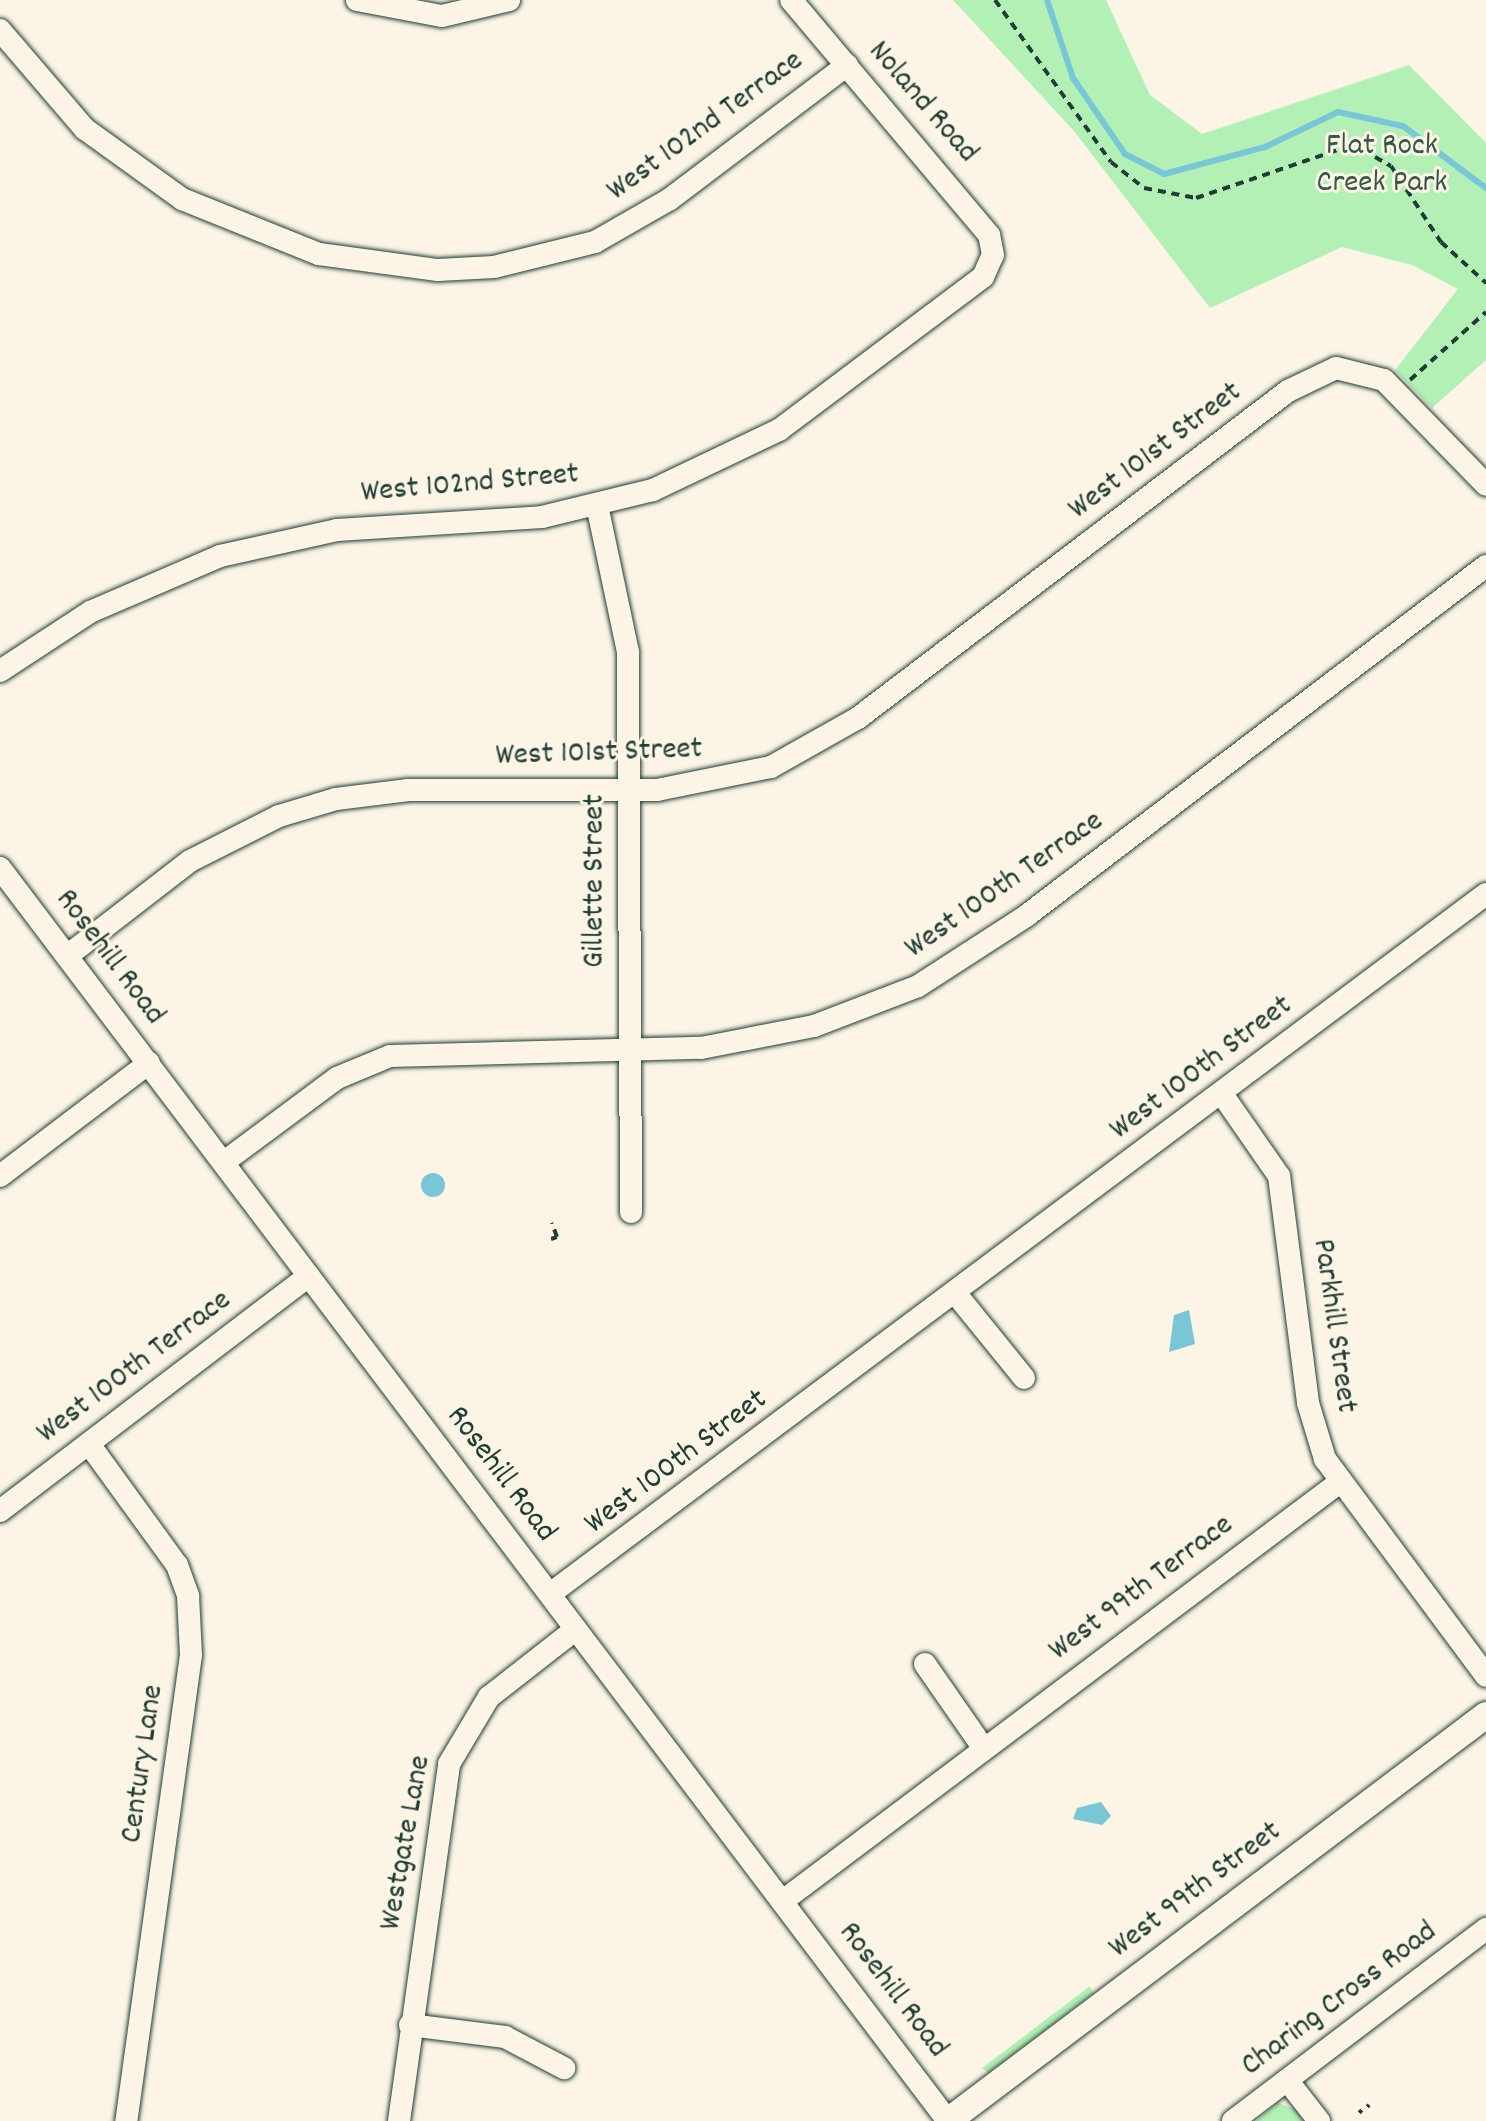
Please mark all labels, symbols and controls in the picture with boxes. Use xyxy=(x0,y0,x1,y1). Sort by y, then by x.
street label: Noland Road xyxy=(858,34,986,172)
street label: West 102nd Terrace xyxy=(600,43,812,211)
park label: Flat Rock Creek Park xyxy=(1317,129,1447,204)
street label: West 101st Street xyxy=(1062,374,1250,530)
street label: West 102nd Street xyxy=(360,456,580,514)
street label: West 101st Street xyxy=(495,731,703,777)
street label: Gillette Street xyxy=(577,794,615,968)
street label: West 100th Terrace xyxy=(898,803,1112,969)
street label: Rosehill Road xyxy=(45,882,173,1034)
street label: West 100th Street xyxy=(1103,988,1301,1150)
street label: Parkhill Street xyxy=(1302,1237,1364,1415)
street label: West 100th Terrace xyxy=(30,1282,240,1454)
street label: West 100th Street xyxy=(578,1382,776,1544)
street label: Rosehill Road xyxy=(436,1399,564,1551)
street label: West 99th Terrace xyxy=(1042,1507,1242,1671)
street label: Century Lane xyxy=(114,1682,174,1846)
street label: Westgate Lane xyxy=(373,1753,441,1933)
street label: West 99th Street xyxy=(1102,1814,1290,1968)
street label: Charing Cross Road xyxy=(1234,1914,1446,2086)
street label: Rosehill Road xyxy=(828,1915,956,2067)

